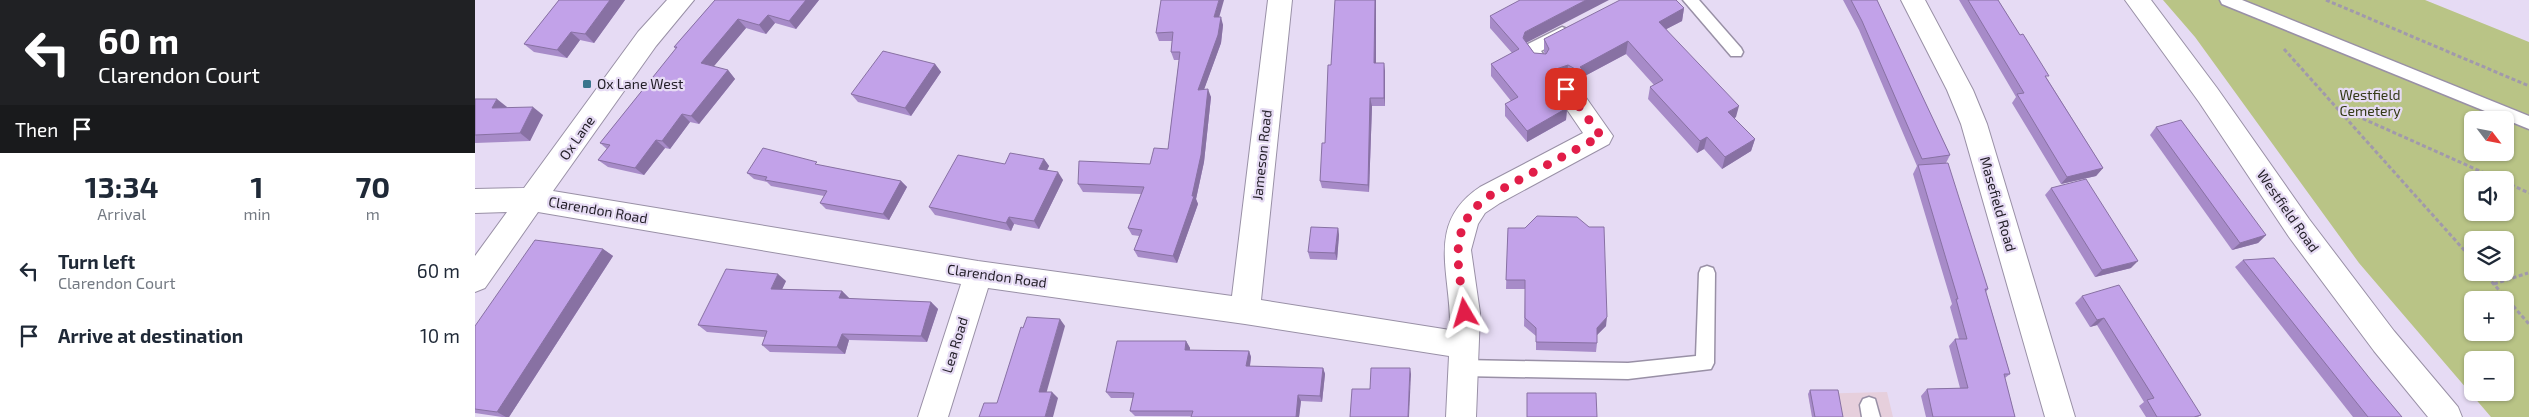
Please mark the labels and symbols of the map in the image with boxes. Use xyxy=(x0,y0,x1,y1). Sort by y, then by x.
pin xyxy=(1545,68,1587,110)
place label: Ox Lane West xyxy=(597,75,683,92)
marker: Ox Lane West xyxy=(581,78,593,90)
park label: Westfield Cemetery xyxy=(2339,86,2401,119)
street label: Jameson Road xyxy=(1248,109,1275,201)
north arrow xyxy=(2464,111,2514,161)
street label: Ox Lane xyxy=(555,112,598,163)
street label: Masefield Road xyxy=(1977,154,2020,253)
street label: Westfield Road xyxy=(2254,166,2323,255)
street label: Clarendon Road xyxy=(547,192,649,227)
street label: Clarendon Road xyxy=(946,260,1048,291)
position arrow xyxy=(1438,286,1490,338)
street label: Lea Road xyxy=(938,315,971,375)

